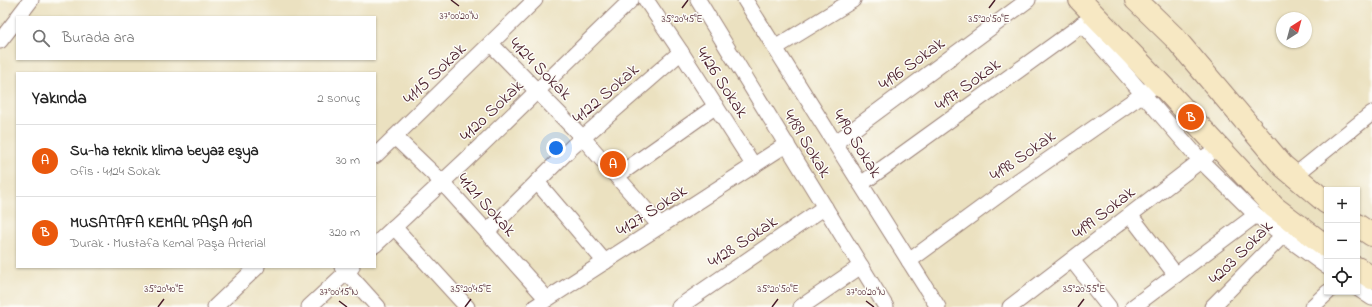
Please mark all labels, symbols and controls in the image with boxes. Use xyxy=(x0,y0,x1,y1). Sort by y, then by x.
text: 37°00'20"N xyxy=(440,9,479,24)
text: 35°20'45"E xyxy=(661,12,703,27)
text: 35°20'50"E xyxy=(968,12,1010,27)
north arrow xyxy=(1276,12,1312,48)
search box xyxy=(16,16,376,60)
icon: search xyxy=(30,27,52,49)
text: Burada ara xyxy=(62,27,135,49)
street label: 4196 Sokak xyxy=(873,31,951,98)
street label: 4124 Sokak xyxy=(502,32,577,107)
street label: 4115 Sokak xyxy=(398,37,473,111)
street label: 4126 Sokak xyxy=(689,42,754,124)
street label: 4197 Sokak xyxy=(930,53,1007,119)
street label: 4122 Sokak xyxy=(567,58,646,131)
street label: 4120 Sokak xyxy=(455,74,530,149)
text: Yakında xyxy=(32,86,87,111)
text: 2 sonuç xyxy=(317,89,360,108)
pin: B xyxy=(1178,102,1204,132)
street label: 4189 Sokak xyxy=(776,105,837,183)
street label: 4190 Sokak xyxy=(825,105,888,184)
street label: 4198 Sokak xyxy=(985,124,1062,189)
your location xyxy=(546,138,566,158)
text: Su-ha teknik klima beyaz eşya xyxy=(70,140,259,162)
pin: A xyxy=(600,149,626,179)
text: A xyxy=(41,151,49,170)
text: 30 m xyxy=(336,151,360,170)
text: Ofis · 4124 Sokak xyxy=(70,162,160,181)
street label: 4121 Sokak xyxy=(450,168,521,243)
street label: 4127 Sokak xyxy=(612,179,693,244)
street label: 4199 Sokak xyxy=(1067,180,1142,247)
map controls xyxy=(1324,187,1360,295)
button: + xyxy=(1324,187,1360,223)
street label: 4128 Sokak xyxy=(703,210,783,276)
text: MUSATAFA KEMAL PAŞA 10A xyxy=(70,212,252,234)
street label: 4203 Sokak xyxy=(1203,215,1280,292)
text: B xyxy=(41,223,49,242)
text: 320 m xyxy=(329,223,360,242)
button: − xyxy=(1324,223,1360,259)
text: Durak · Mustafa Kemal Paşa Arterial xyxy=(70,234,266,253)
button: locate xyxy=(1324,259,1360,295)
text: 35°20'40"E xyxy=(144,282,184,297)
text: 35°20'45"E xyxy=(450,282,492,297)
text: 35°20'50"E xyxy=(757,282,799,297)
text: 35°20'55"E xyxy=(1063,282,1105,297)
text: 37°00'15"N xyxy=(320,285,359,300)
text: 37°00'20"N xyxy=(847,285,886,300)

